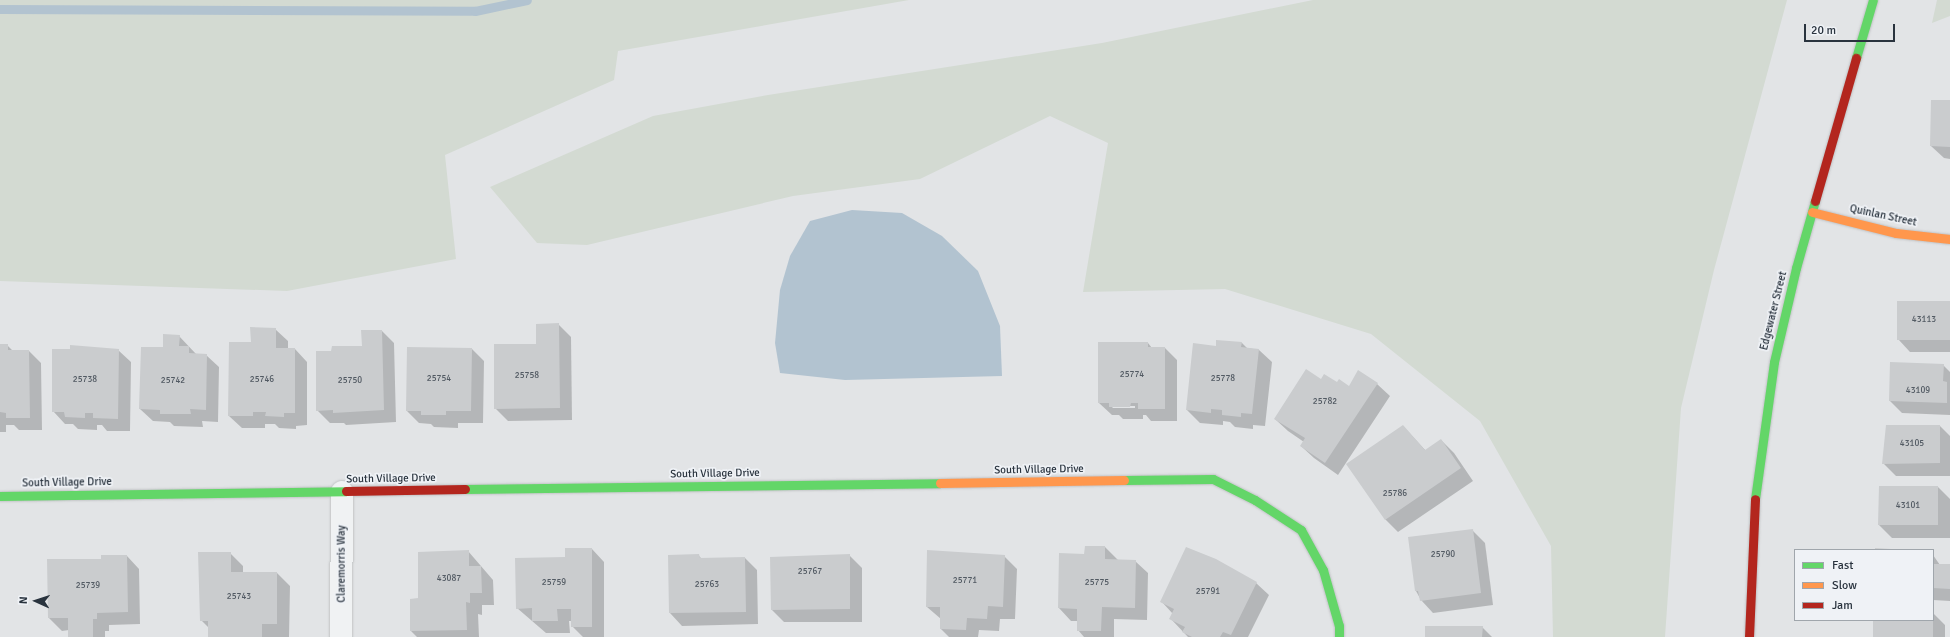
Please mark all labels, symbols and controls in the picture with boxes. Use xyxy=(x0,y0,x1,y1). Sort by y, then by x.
scale bar xyxy=(1806,16,1897,42)
text: 20 m xyxy=(1811,23,1836,38)
street label: Quinlan Street xyxy=(1848,202,1918,230)
street label: Edgewater Street xyxy=(1758,270,1790,352)
house number: 43113 xyxy=(1912,315,1936,325)
house number: 25774 xyxy=(1120,370,1144,380)
house number: 25758 xyxy=(515,371,539,381)
house number: 25754 xyxy=(427,374,451,384)
house number: 25778 xyxy=(1211,374,1235,384)
house number: 25738 xyxy=(73,375,97,385)
house number: 25746 xyxy=(250,375,274,385)
house number: 25742 xyxy=(161,376,185,386)
house number: 25750 xyxy=(338,376,362,386)
house number: 43109 xyxy=(1906,386,1930,396)
house number: 25782 xyxy=(1313,397,1337,407)
house number: 43105 xyxy=(1900,439,1924,449)
street label: South Village Drive xyxy=(994,463,1084,477)
street label: South Village Drive xyxy=(670,467,760,481)
street label: South Village Drive xyxy=(346,472,436,486)
street label: South Village Drive xyxy=(22,476,112,490)
house number: 25786 xyxy=(1383,489,1407,499)
house number: 43101 xyxy=(1896,501,1920,511)
street label: Claremorris Way xyxy=(335,525,349,603)
legend xyxy=(1794,549,1934,621)
house number: 25790 xyxy=(1431,550,1455,560)
text: Fast xyxy=(1832,558,1853,573)
house number: 25767 xyxy=(798,567,822,577)
house number: 43087 xyxy=(437,574,461,584)
house number: 25771 xyxy=(953,576,977,586)
house number: 25759 xyxy=(542,578,566,588)
house number: 25775 xyxy=(1085,578,1109,588)
text: Slow xyxy=(1832,578,1857,593)
house number: 25763 xyxy=(695,580,719,590)
north arrow xyxy=(16,581,56,621)
house number: 25739 xyxy=(76,581,100,591)
house number: 25791 xyxy=(1196,587,1220,597)
house number: 25743 xyxy=(227,592,251,602)
text: N xyxy=(17,596,30,605)
text: Jam xyxy=(1832,598,1853,613)

